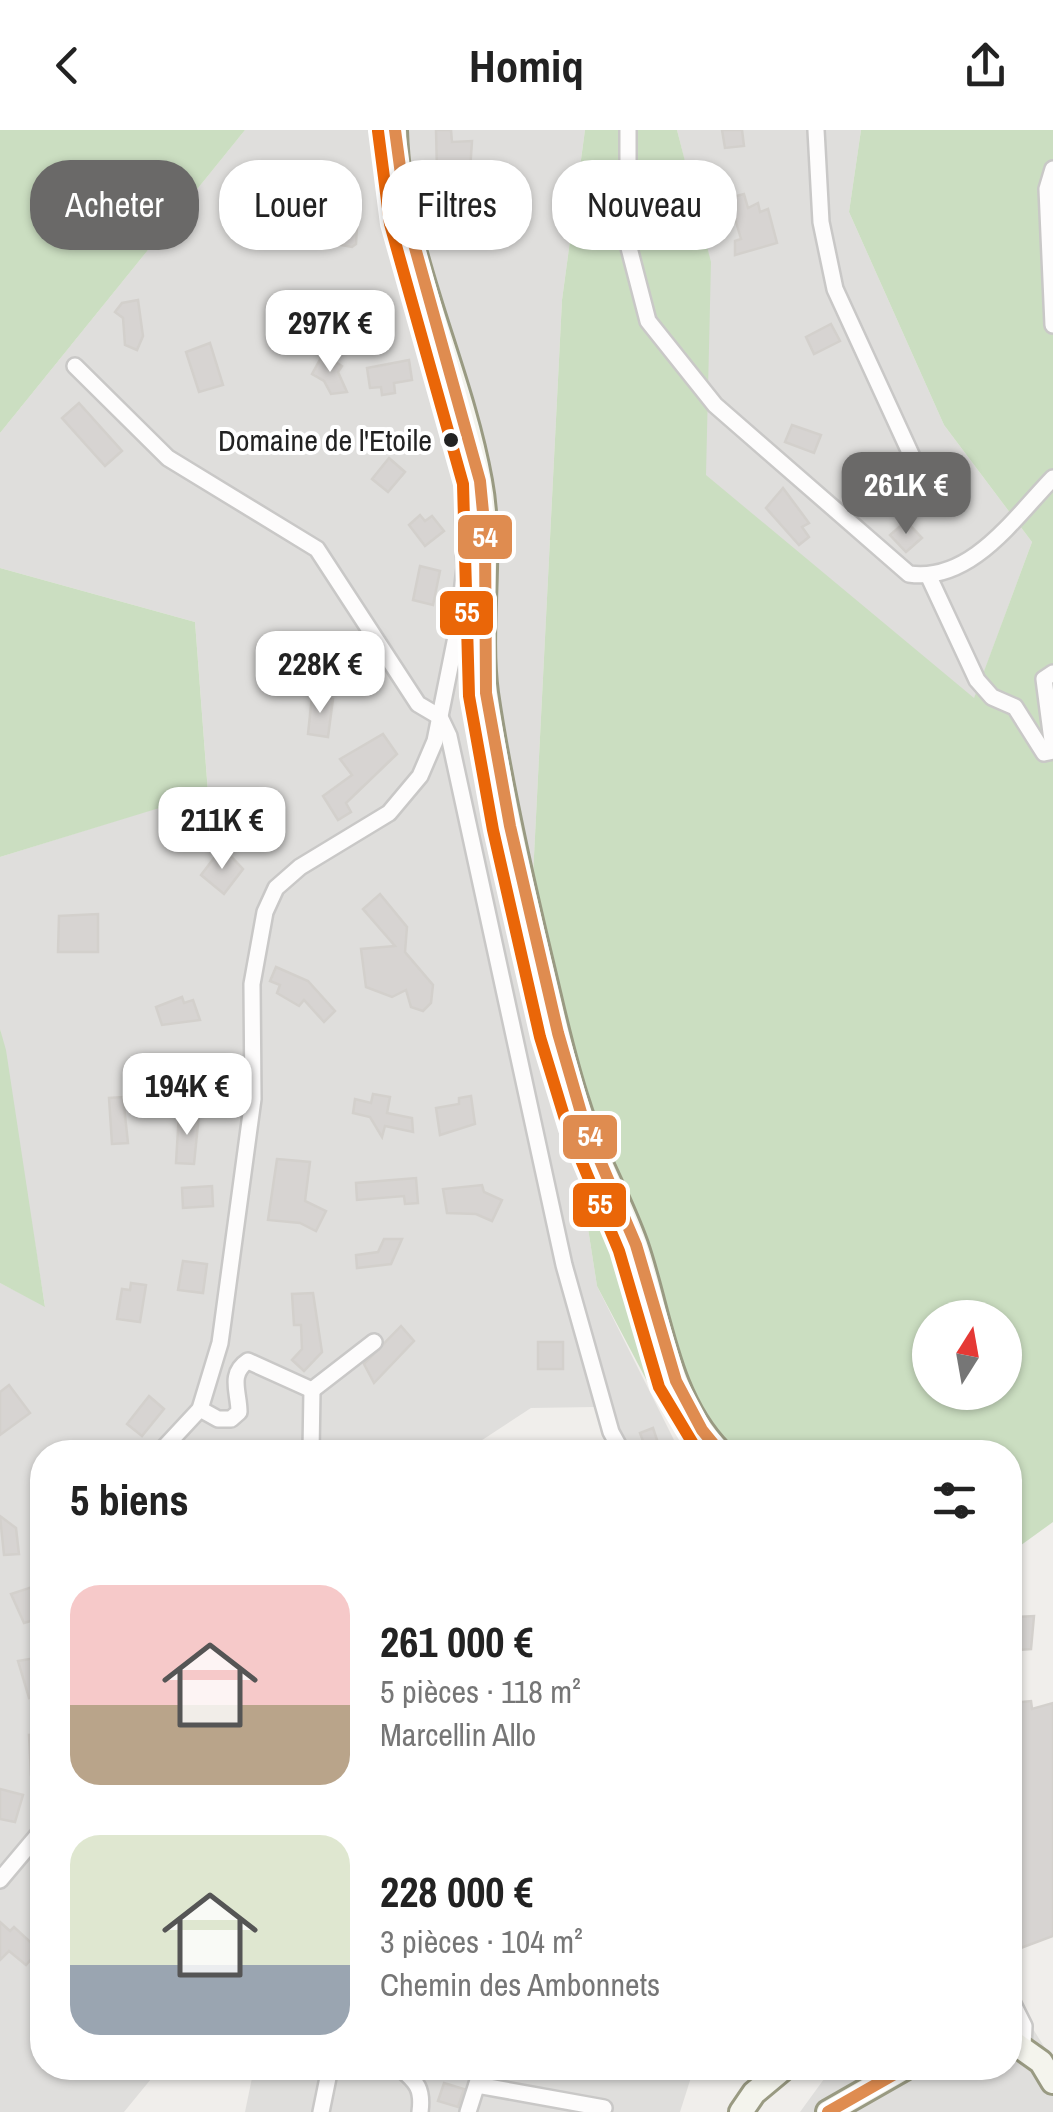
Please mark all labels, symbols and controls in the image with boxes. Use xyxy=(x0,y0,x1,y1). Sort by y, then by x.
text: Homiq xyxy=(469,35,584,96)
icon: back xyxy=(40,38,95,93)
icon: share xyxy=(958,38,1013,93)
chip: Acheter xyxy=(30,160,199,250)
chip: Louer xyxy=(219,160,362,250)
chip: Filtres xyxy=(382,160,532,250)
chip: Nouveau xyxy=(552,160,737,250)
pin: 297K € xyxy=(249,290,411,375)
text: 297K € xyxy=(288,301,372,344)
place label: Domaine de l'Etoile xyxy=(218,420,432,460)
marker: Domaine de l'Etoile xyxy=(441,430,461,450)
pin: 261K € xyxy=(825,452,987,537)
text: 261K € xyxy=(864,463,948,506)
line badge: 54 xyxy=(456,513,514,561)
text: 54 xyxy=(472,518,498,556)
line badge: 55 xyxy=(438,589,495,637)
text: 55 xyxy=(454,593,480,631)
pin: 228K € xyxy=(239,631,401,716)
text: 228K € xyxy=(278,642,362,685)
pin: 211K € xyxy=(141,787,303,872)
text: 211K € xyxy=(180,798,264,841)
pin: 194K € xyxy=(106,1053,268,1138)
text: 194K € xyxy=(145,1064,229,1107)
line badge: 54 xyxy=(561,1113,619,1161)
text: 54 xyxy=(577,1117,603,1155)
line badge: 55 xyxy=(571,1181,628,1229)
text: 55 xyxy=(587,1185,613,1223)
north arrow xyxy=(912,1300,1022,1410)
map controls xyxy=(912,1300,1022,1410)
text: 5 biens xyxy=(70,1472,189,1528)
icon: filters xyxy=(927,1473,982,1528)
text: 261 000 € xyxy=(380,1614,533,1670)
icon: home xyxy=(150,1625,270,1745)
text: 5 pièces · 118 m² xyxy=(380,1670,581,1713)
text: Marcellin Allo xyxy=(380,1713,536,1756)
text: 228 000 € xyxy=(380,1864,533,1920)
icon: home xyxy=(150,1875,270,1995)
text: 3 pièces · 104 m² xyxy=(380,1920,583,1963)
text: Chemin des Ambonnets xyxy=(380,1963,660,2006)

